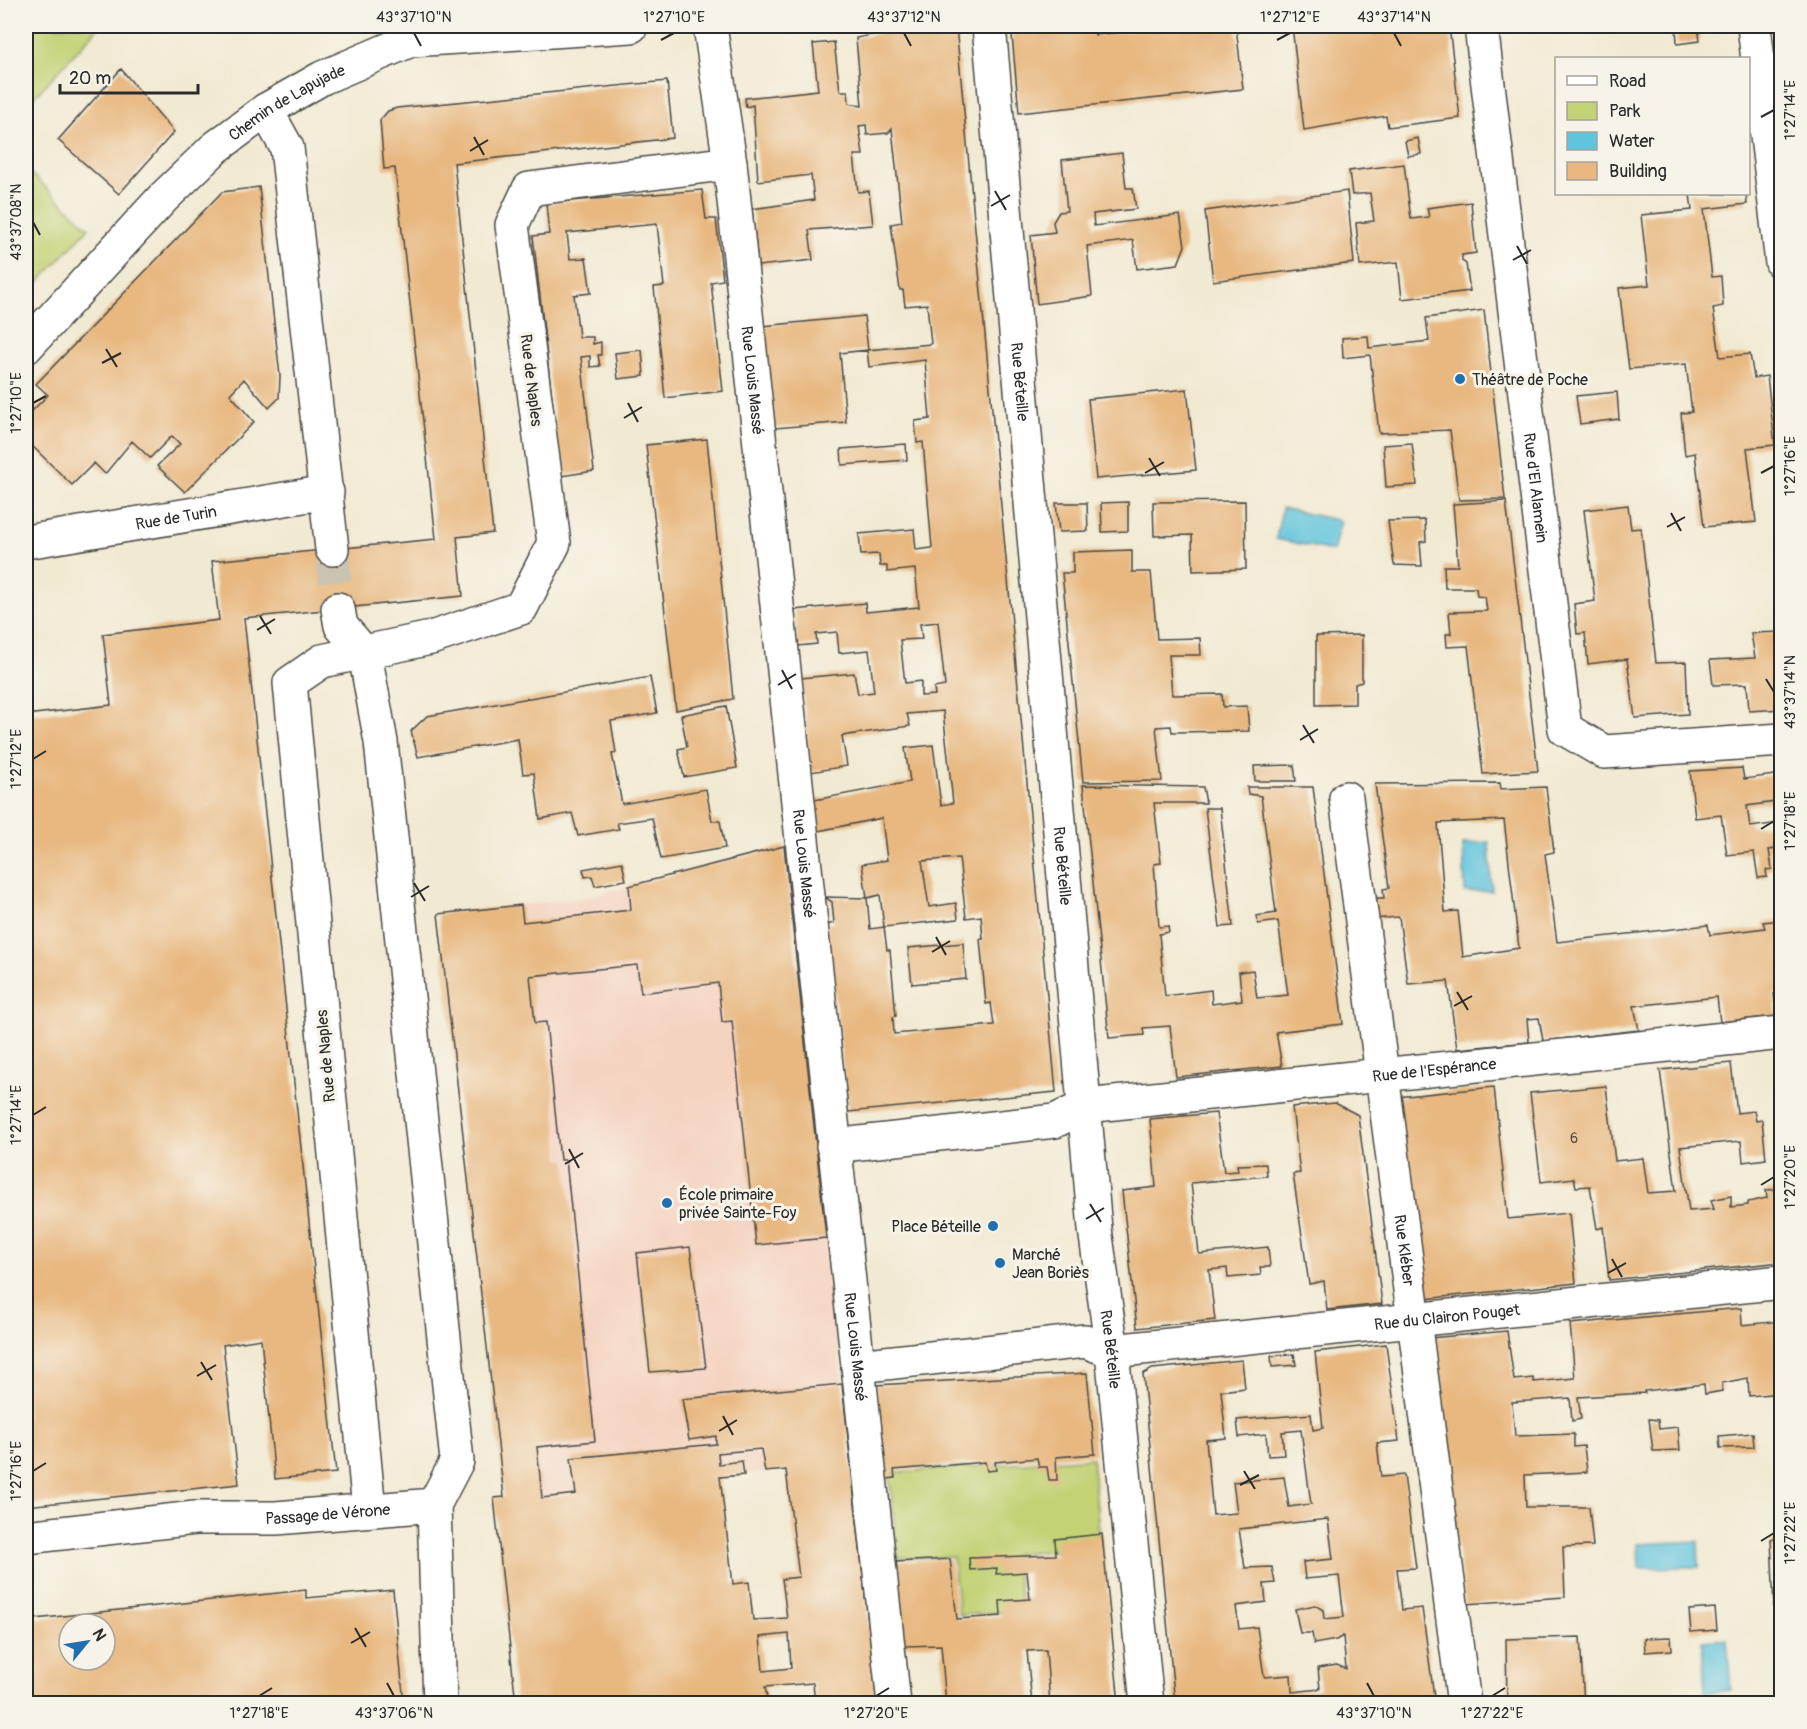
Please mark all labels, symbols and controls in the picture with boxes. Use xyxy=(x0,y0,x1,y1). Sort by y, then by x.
text: 43°37'10"N xyxy=(376,8,452,27)
text: 1°27'10"E xyxy=(643,8,705,27)
text: 43°37'12"N xyxy=(867,8,941,27)
text: 1°27'12"E xyxy=(1260,8,1320,27)
text: 43°37'14"N xyxy=(1357,8,1431,27)
scale bar xyxy=(60,57,198,95)
legend xyxy=(1555,57,1750,195)
street label: Chemin de Lapujade xyxy=(225,60,348,146)
text: 20 m xyxy=(69,67,111,90)
text: Road xyxy=(1609,70,1646,93)
text: 1°27'14"E xyxy=(1781,80,1800,140)
text: Park xyxy=(1609,100,1641,123)
text: Water xyxy=(1609,130,1655,153)
text: Building xyxy=(1609,160,1667,183)
text: 43°37'08"N xyxy=(7,184,26,260)
street label: Rue Louis Massé xyxy=(736,325,768,436)
street label: Rue de Naples xyxy=(515,333,547,427)
street label: Rue Béteille xyxy=(1006,341,1033,422)
place label: Théâtre de Poche xyxy=(1472,370,1588,390)
text: 1°27'10"E xyxy=(7,372,26,434)
marker: Théâtre de Poche xyxy=(1453,372,1467,386)
street label: Rue d'El Alamein xyxy=(1519,432,1552,544)
text: 1°27'16"E xyxy=(1781,436,1800,496)
street label: Rue de Turin xyxy=(134,501,218,535)
text: 43°37'14"N xyxy=(1781,655,1800,729)
text: 1°27'12"E xyxy=(7,729,26,789)
text: 1°27'18"E xyxy=(1781,791,1800,851)
street label: Rue Louis Massé xyxy=(788,808,819,919)
street label: Rue Béteille xyxy=(1049,826,1075,906)
street label: Rue de Naples xyxy=(312,1009,340,1103)
street label: Rue de l'Espérance xyxy=(1371,1054,1497,1087)
text: 1°27'14"E xyxy=(7,1085,26,1145)
house number: 6 xyxy=(1570,1130,1578,1147)
text: 1°27'20"E xyxy=(1781,1145,1800,1209)
place label: École primaire privée Sainte-Foy xyxy=(679,1185,797,1223)
marker: École primaire privée Sainte-Foy xyxy=(660,1196,674,1210)
street label: Rue Kléber xyxy=(1389,1213,1419,1288)
place label: Place Béteille xyxy=(891,1217,981,1237)
marker: Place Béteille xyxy=(986,1219,1000,1233)
place label: Marché Jean Boriès xyxy=(1012,1245,1089,1283)
marker: Marché Jean Boriès xyxy=(993,1256,1007,1270)
street label: Rue Louis Massé xyxy=(839,1291,871,1403)
street label: Rue du Clairon Pouget xyxy=(1373,1300,1522,1335)
street label: Rue Béteille xyxy=(1095,1309,1125,1390)
text: 1°27'16"E xyxy=(7,1441,26,1501)
street label: Passage de Vérone xyxy=(265,1500,391,1529)
text: 1°27'22"E xyxy=(1781,1502,1800,1564)
north arrow xyxy=(57,1612,117,1672)
text: N xyxy=(88,1625,111,1645)
text: 1°27'18"E xyxy=(229,1704,289,1723)
text: 43°37'06"N xyxy=(355,1704,433,1723)
text: 1°27'20"E xyxy=(844,1704,908,1723)
text: 43°37'10"N xyxy=(1336,1704,1412,1723)
text: 1°27'22"E xyxy=(1461,1704,1523,1723)

